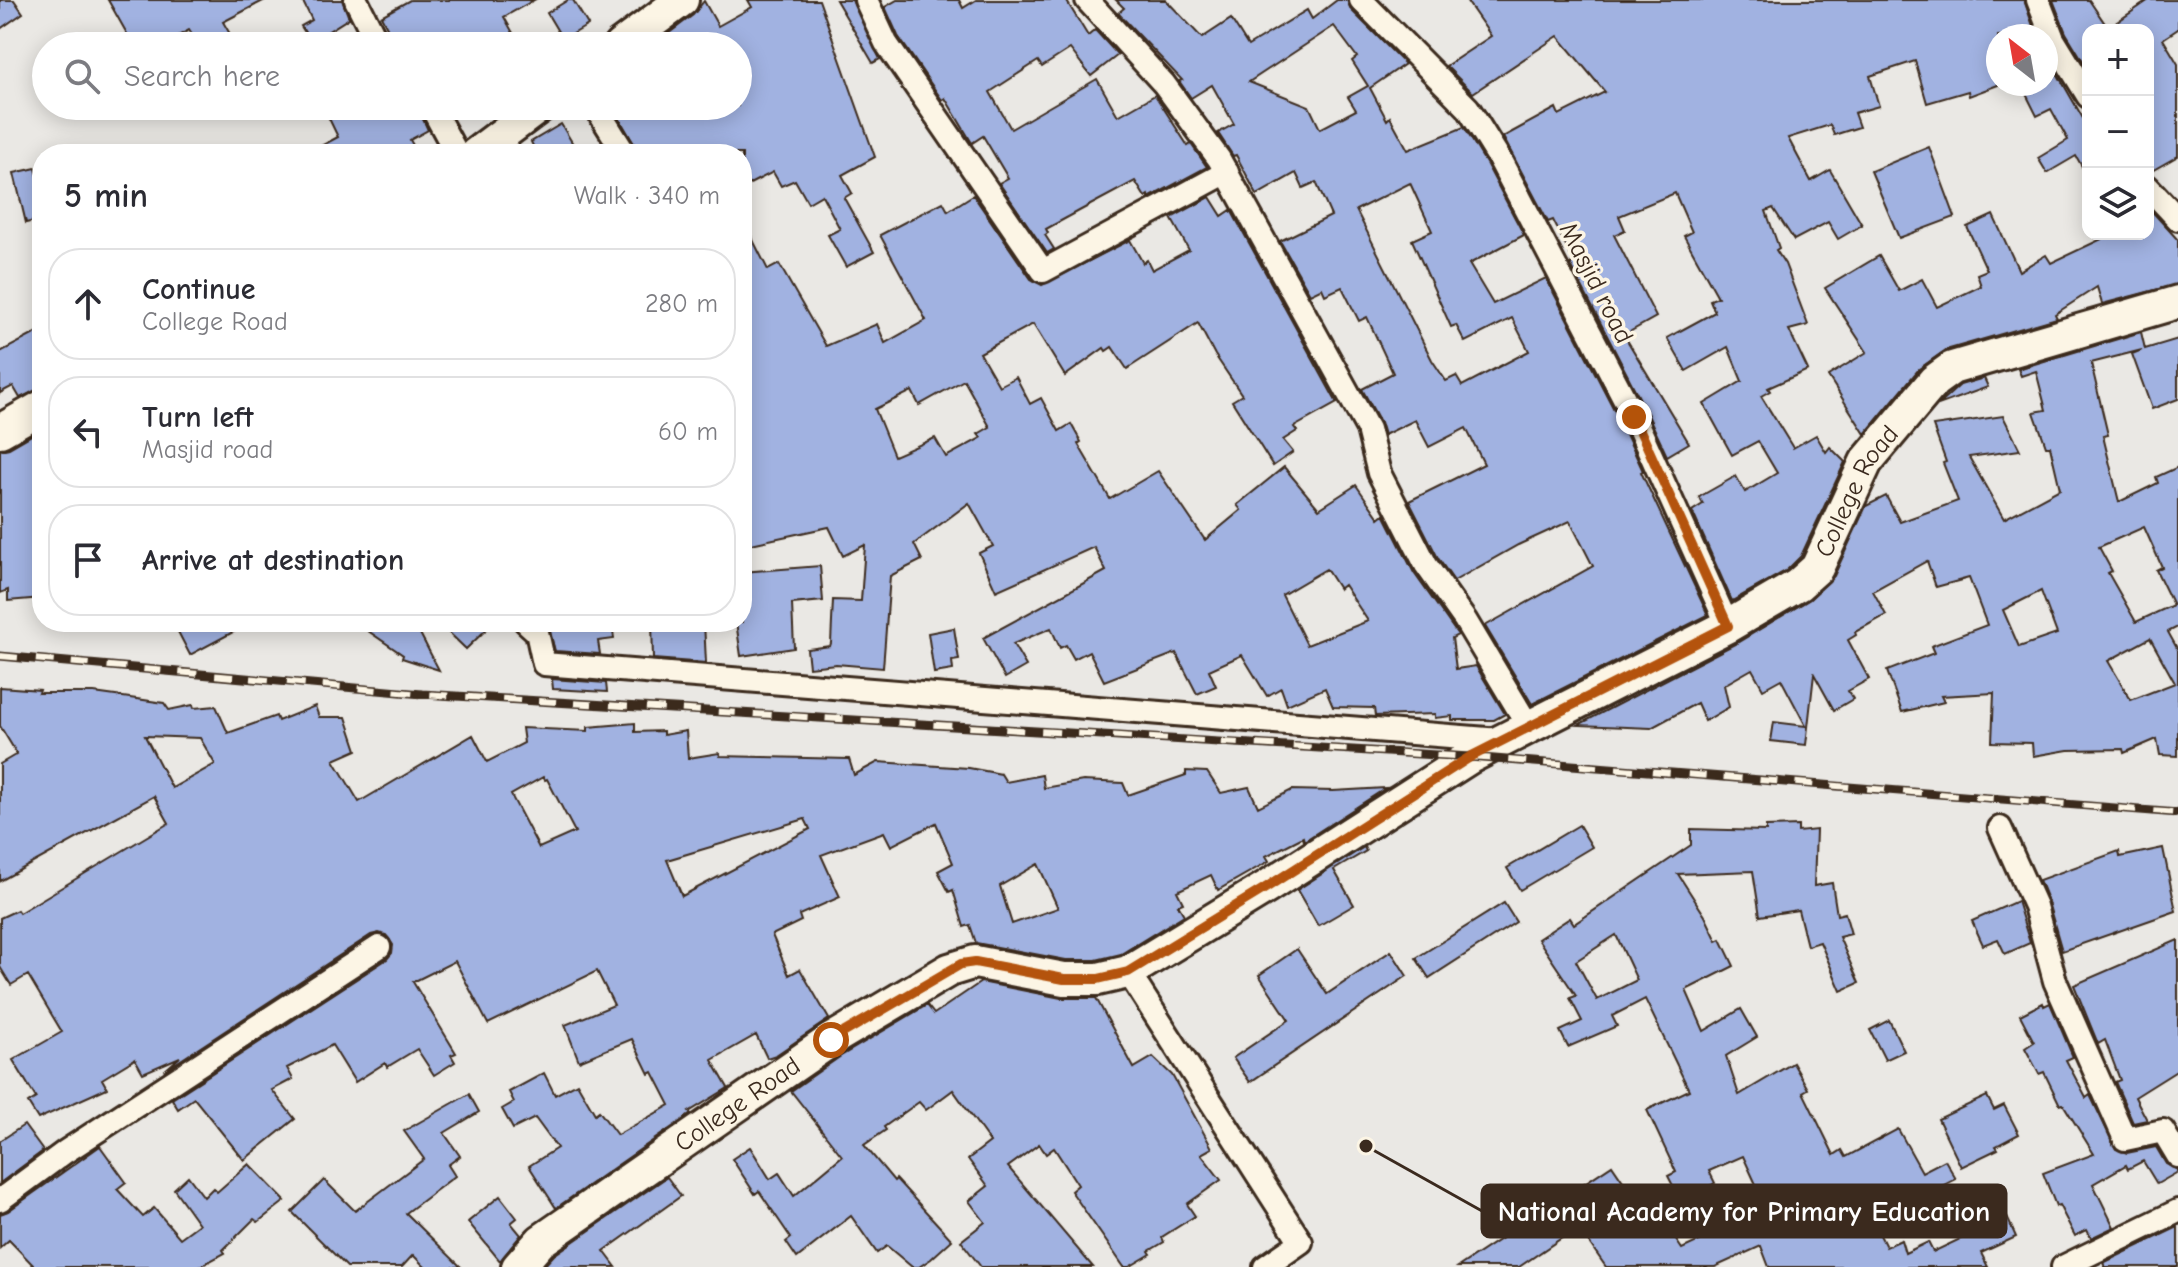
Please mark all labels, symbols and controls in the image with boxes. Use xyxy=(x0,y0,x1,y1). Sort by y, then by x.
north arrow xyxy=(1986,24,2058,96)
map controls xyxy=(2082,24,2154,240)
button: + xyxy=(2082,24,2154,96)
search box xyxy=(32,32,752,120)
icon: search xyxy=(60,54,104,98)
text: Search here xyxy=(124,59,280,94)
button: − xyxy=(2082,96,2154,168)
button: layers xyxy=(2082,168,2154,240)
text: 5 min xyxy=(64,176,148,216)
text: Walk · 340 m xyxy=(574,181,720,211)
street label: Masjid road xyxy=(1553,218,1639,348)
text: Continue xyxy=(142,272,256,307)
icon: ahead xyxy=(66,282,110,326)
text: 280 m xyxy=(645,289,718,319)
text: College Road xyxy=(142,307,288,337)
route end xyxy=(1616,399,1652,435)
text: Turn left xyxy=(142,400,254,435)
icon: left xyxy=(66,410,110,454)
text: 60 m xyxy=(658,417,718,447)
street label: College Road xyxy=(1809,420,1905,562)
text: Masjid road xyxy=(142,435,273,465)
icon: arrive xyxy=(66,538,110,582)
text: Arrive at destination xyxy=(142,543,404,578)
route start xyxy=(813,1022,849,1058)
street label: College Road xyxy=(669,1051,806,1159)
callout: National Academy for Primary Education xyxy=(1482,1185,2006,1237)
text: National Academy for Primary Education xyxy=(1498,1196,1990,1228)

